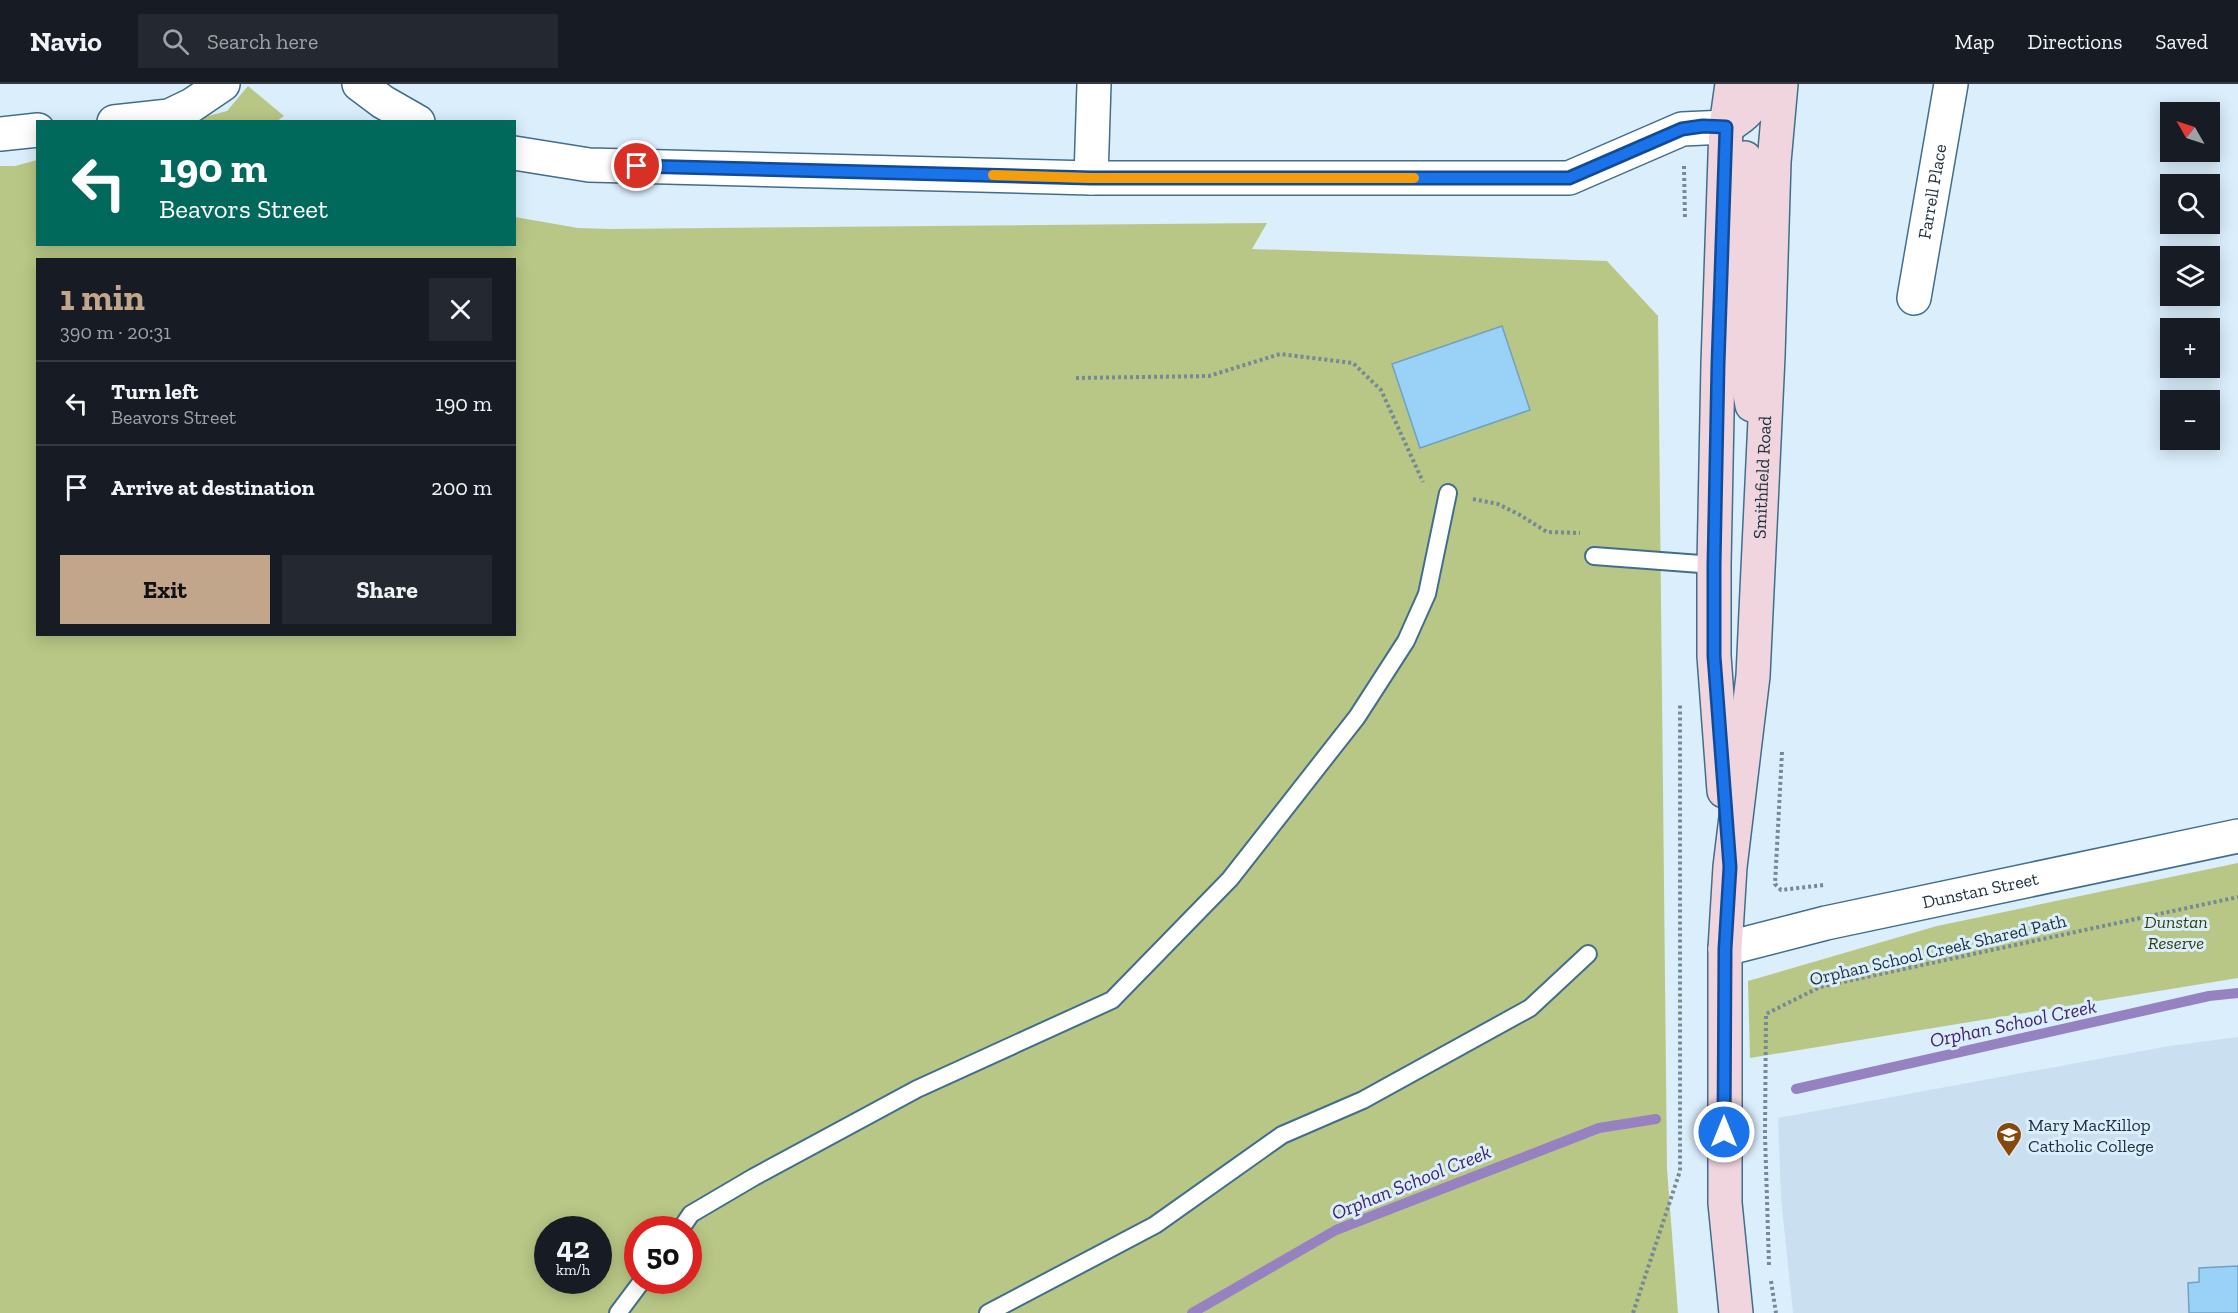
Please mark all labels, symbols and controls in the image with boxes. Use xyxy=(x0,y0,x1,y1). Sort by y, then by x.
search box xyxy=(138,14,558,68)
text: Navio xyxy=(30,25,102,58)
icon: search xyxy=(159,25,192,58)
text: Search here xyxy=(207,28,318,55)
text: Map xyxy=(1955,29,1995,54)
text: Directions xyxy=(2028,29,2122,54)
text: Saved xyxy=(2155,29,2208,54)
north arrow xyxy=(2160,102,2220,162)
map controls xyxy=(2160,102,2220,450)
pin xyxy=(611,140,662,191)
text: 190 m xyxy=(159,142,267,193)
street label: Farrell Place xyxy=(1913,142,1951,241)
icon: left xyxy=(60,144,138,222)
icon: arrive xyxy=(620,149,653,182)
button: search xyxy=(2160,174,2220,234)
text: Beavors Street xyxy=(159,193,328,225)
button: layers xyxy=(2160,246,2220,306)
text: 1 min xyxy=(60,276,145,319)
button: close xyxy=(429,278,492,341)
button: + xyxy=(2160,318,2220,378)
text: 390 m · 20:31 xyxy=(60,320,171,344)
text: Turn left xyxy=(111,378,198,405)
icon: left xyxy=(60,387,93,420)
text: 190 m xyxy=(435,390,492,417)
button: − xyxy=(2160,390,2220,450)
text: Beavors Street xyxy=(111,405,236,429)
street label: Smithfield Road xyxy=(1748,415,1776,539)
icon: arrive xyxy=(60,471,93,504)
text: Arrive at destination xyxy=(111,474,314,501)
text: 200 m xyxy=(431,474,492,501)
button: Exit xyxy=(60,555,270,624)
button: Share xyxy=(282,555,492,624)
street label: Dunstan Street xyxy=(1920,867,2041,913)
street label: Orphan School Creek Shared Path xyxy=(1808,910,2068,990)
park label: Dunstan Reserve xyxy=(2144,911,2208,954)
water label: Orphan School Creek xyxy=(1927,994,2099,1052)
position arrow xyxy=(1692,1100,1756,1164)
place label: Mary MacKillop Catholic College xyxy=(2028,1114,2154,1157)
school or university icon: Mary MacKillop Catholic College xyxy=(1994,1120,2024,1158)
water label: Orphan School Creek xyxy=(1328,1139,1494,1225)
speed limit sign: 50 xyxy=(624,1216,702,1294)
text: 42 xyxy=(556,1230,590,1266)
text: km/h xyxy=(556,1261,590,1279)

